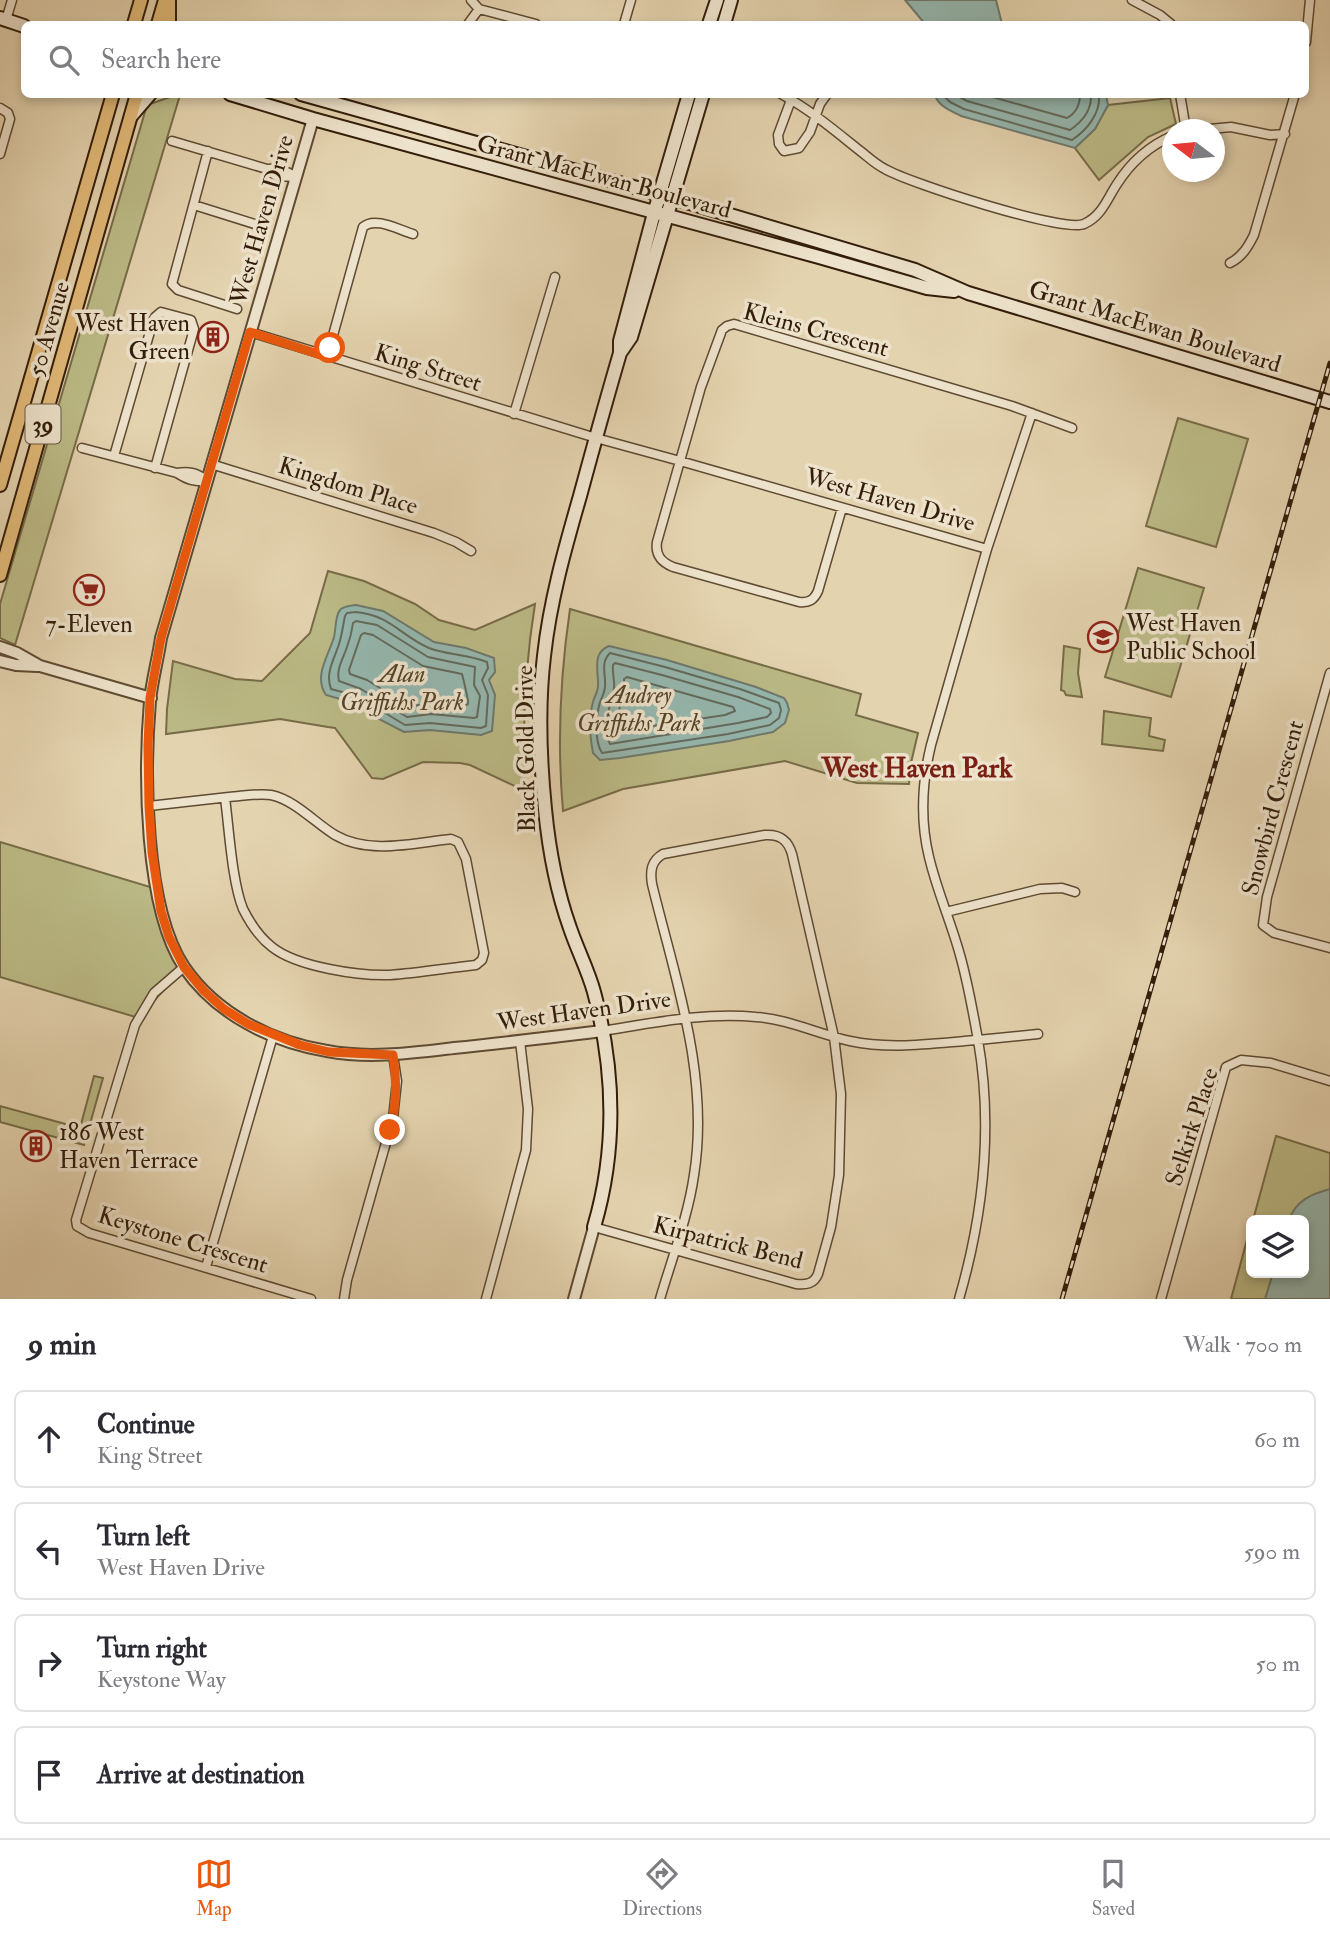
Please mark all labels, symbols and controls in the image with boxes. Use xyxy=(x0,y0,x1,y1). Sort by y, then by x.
search box xyxy=(21,21,1309,98)
icon: search xyxy=(45,41,83,79)
text: Search here xyxy=(101,44,221,76)
north arrow xyxy=(1162,119,1225,182)
street label: Grant MacEwan Boulevard xyxy=(473,128,735,226)
street label: West Haven Drive xyxy=(223,132,301,309)
street label: Grant MacEwan Boulevard xyxy=(1025,274,1285,380)
street label: 50 Avenue xyxy=(21,278,77,380)
street label: Kleins Crescent xyxy=(740,296,892,364)
place label: West Haven Green xyxy=(74,308,190,367)
building icon: West Haven Green xyxy=(196,320,230,354)
route start xyxy=(314,332,345,363)
street label: King Street xyxy=(371,337,485,399)
road number: 39 xyxy=(26,404,60,444)
street label: Kingdom Place xyxy=(275,450,421,522)
street label: West Haven Drive xyxy=(801,461,978,539)
supermarket icon: 7-Eleven xyxy=(72,573,106,607)
place label: West Haven Public School xyxy=(1125,608,1256,667)
place label: 7-Eleven xyxy=(45,609,133,640)
school or university icon: West Haven Public School xyxy=(1086,620,1120,654)
park label: Alan Griffiths Park xyxy=(340,659,464,718)
street label: Black Gold Drive xyxy=(509,665,543,833)
park label: Audrey Griffiths Park xyxy=(577,680,701,739)
street label: Snowbird Crescent xyxy=(1235,717,1311,899)
district label: West Haven Park xyxy=(820,751,1013,786)
street label: West Haven Drive xyxy=(494,983,673,1039)
street label: Selkirk Place xyxy=(1158,1064,1226,1190)
route end xyxy=(374,1114,405,1145)
place label: 186 West Haven Terrace xyxy=(59,1117,198,1176)
building icon: 186 West Haven Terrace xyxy=(19,1129,53,1163)
street label: Keystone Crescent xyxy=(94,1199,272,1281)
street label: Kirpatrick Bend xyxy=(650,1209,806,1277)
map controls xyxy=(1246,1215,1309,1278)
button: layers xyxy=(1246,1215,1309,1278)
text: 9 min xyxy=(28,1326,96,1363)
text: Walk · 700 m xyxy=(1183,1330,1302,1359)
text: Continue xyxy=(97,1409,195,1441)
icon: ahead xyxy=(30,1420,68,1458)
text: 60 m xyxy=(1254,1425,1300,1454)
text: King Street xyxy=(97,1441,203,1470)
text: Turn left xyxy=(97,1521,190,1553)
icon: left xyxy=(30,1532,68,1570)
text: 590 m xyxy=(1244,1537,1300,1566)
text: West Haven Drive xyxy=(97,1553,265,1582)
text: Turn right xyxy=(97,1633,207,1665)
icon: right xyxy=(30,1644,68,1682)
text: 50 m xyxy=(1256,1649,1300,1678)
text: Keystone Way xyxy=(97,1665,226,1694)
icon: arrive xyxy=(30,1756,68,1794)
text: Arrive at destination xyxy=(97,1759,305,1791)
tab: Map xyxy=(195,1855,233,1921)
tab: Directions xyxy=(622,1855,702,1921)
tab: Saved xyxy=(1092,1855,1135,1921)

